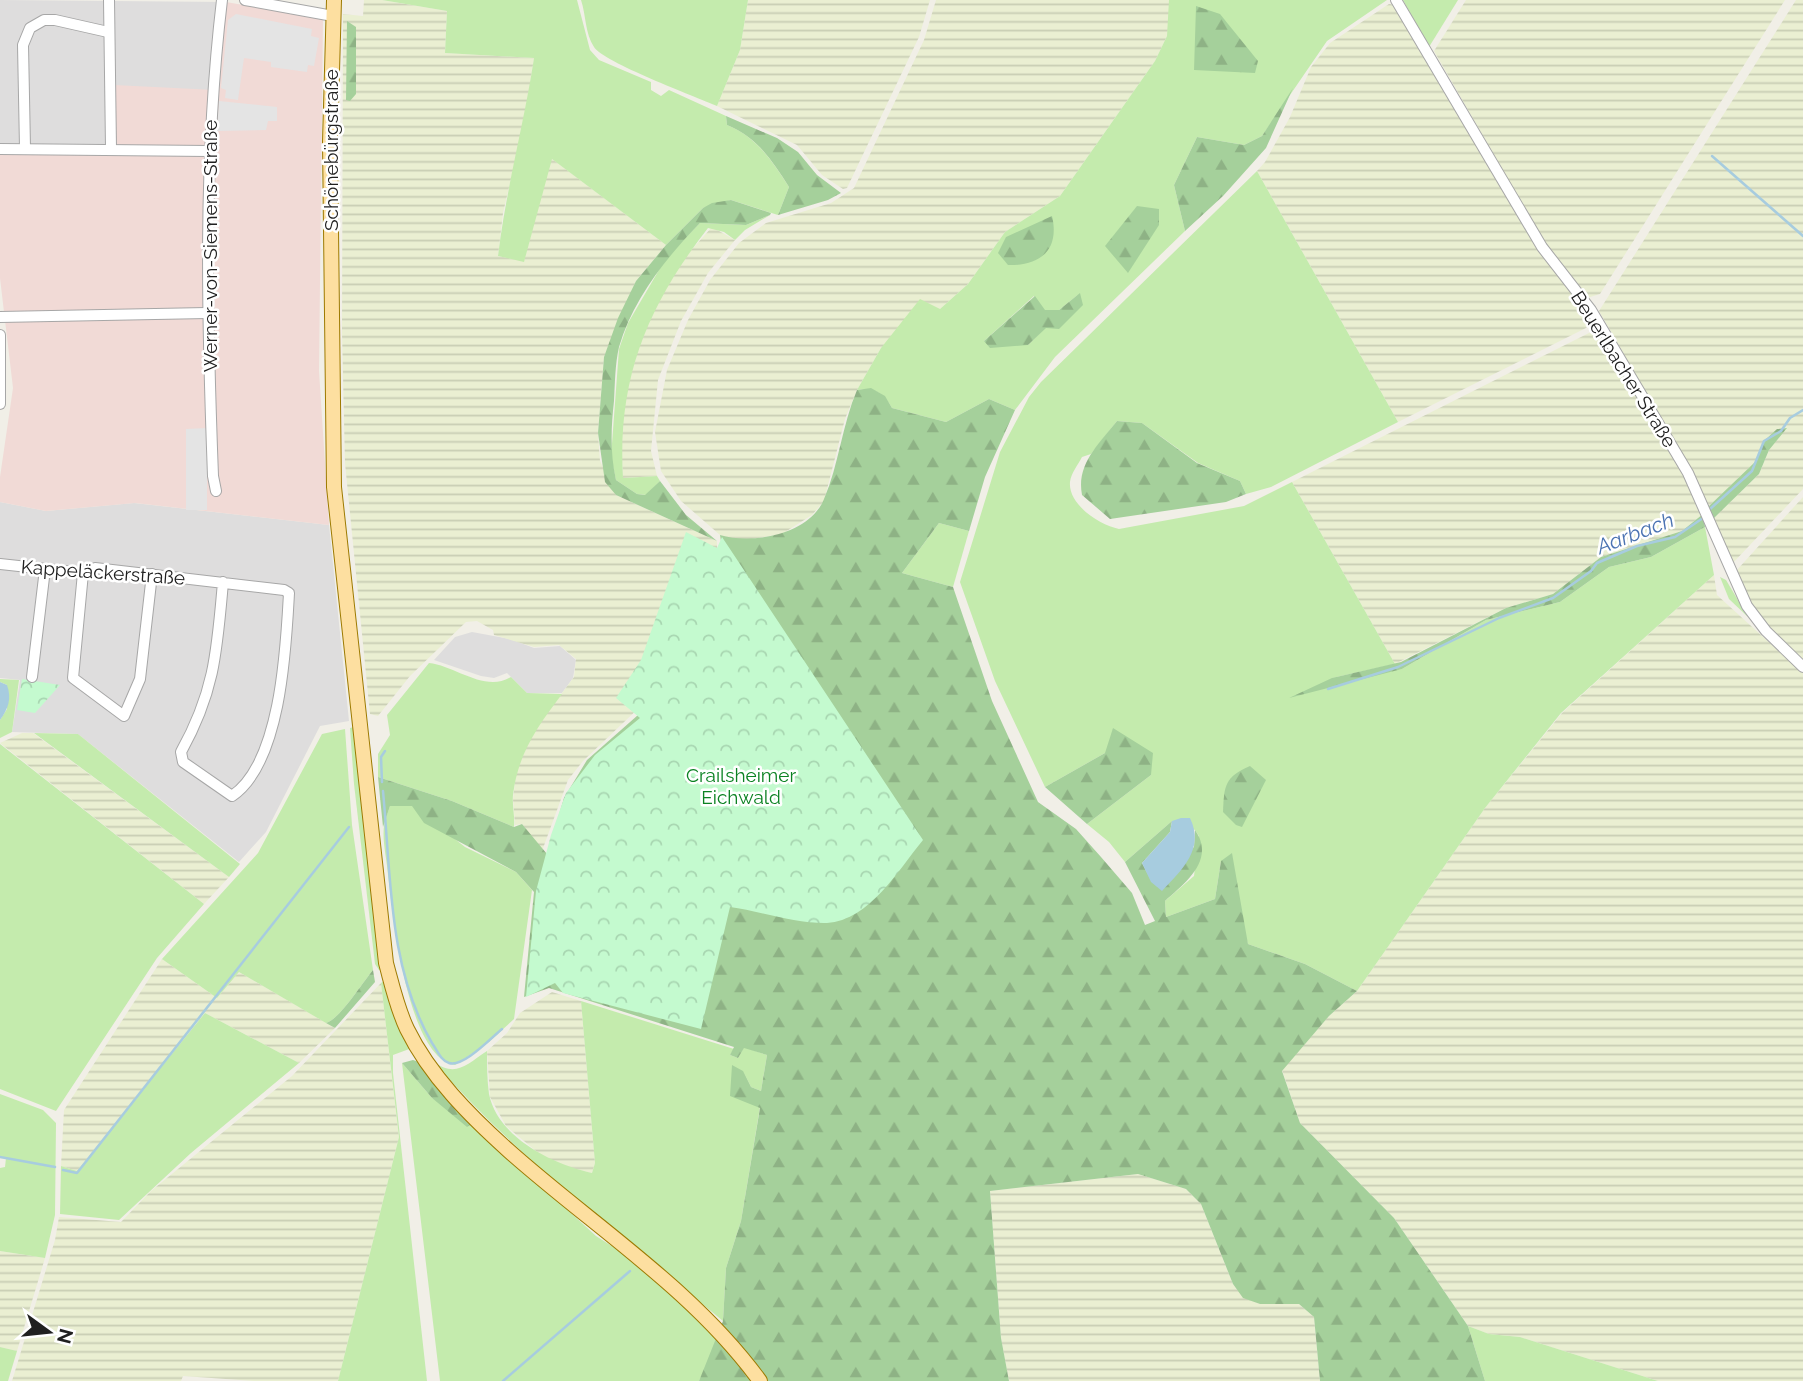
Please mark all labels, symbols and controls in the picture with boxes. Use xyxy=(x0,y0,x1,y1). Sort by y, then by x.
street label: Schönebürgstraße xyxy=(320,69,342,231)
street label: Werner-von-Siemens-Straße xyxy=(199,120,221,372)
street label: Beuerlbacher Straße xyxy=(1567,287,1681,451)
water label: Aarbach xyxy=(1592,507,1677,560)
street label: Kappeläckerstraße xyxy=(20,555,186,589)
park label: Crailsheimer Eichwald xyxy=(686,764,796,808)
north arrow xyxy=(14,1297,84,1367)
text: N xyxy=(53,1327,78,1346)

